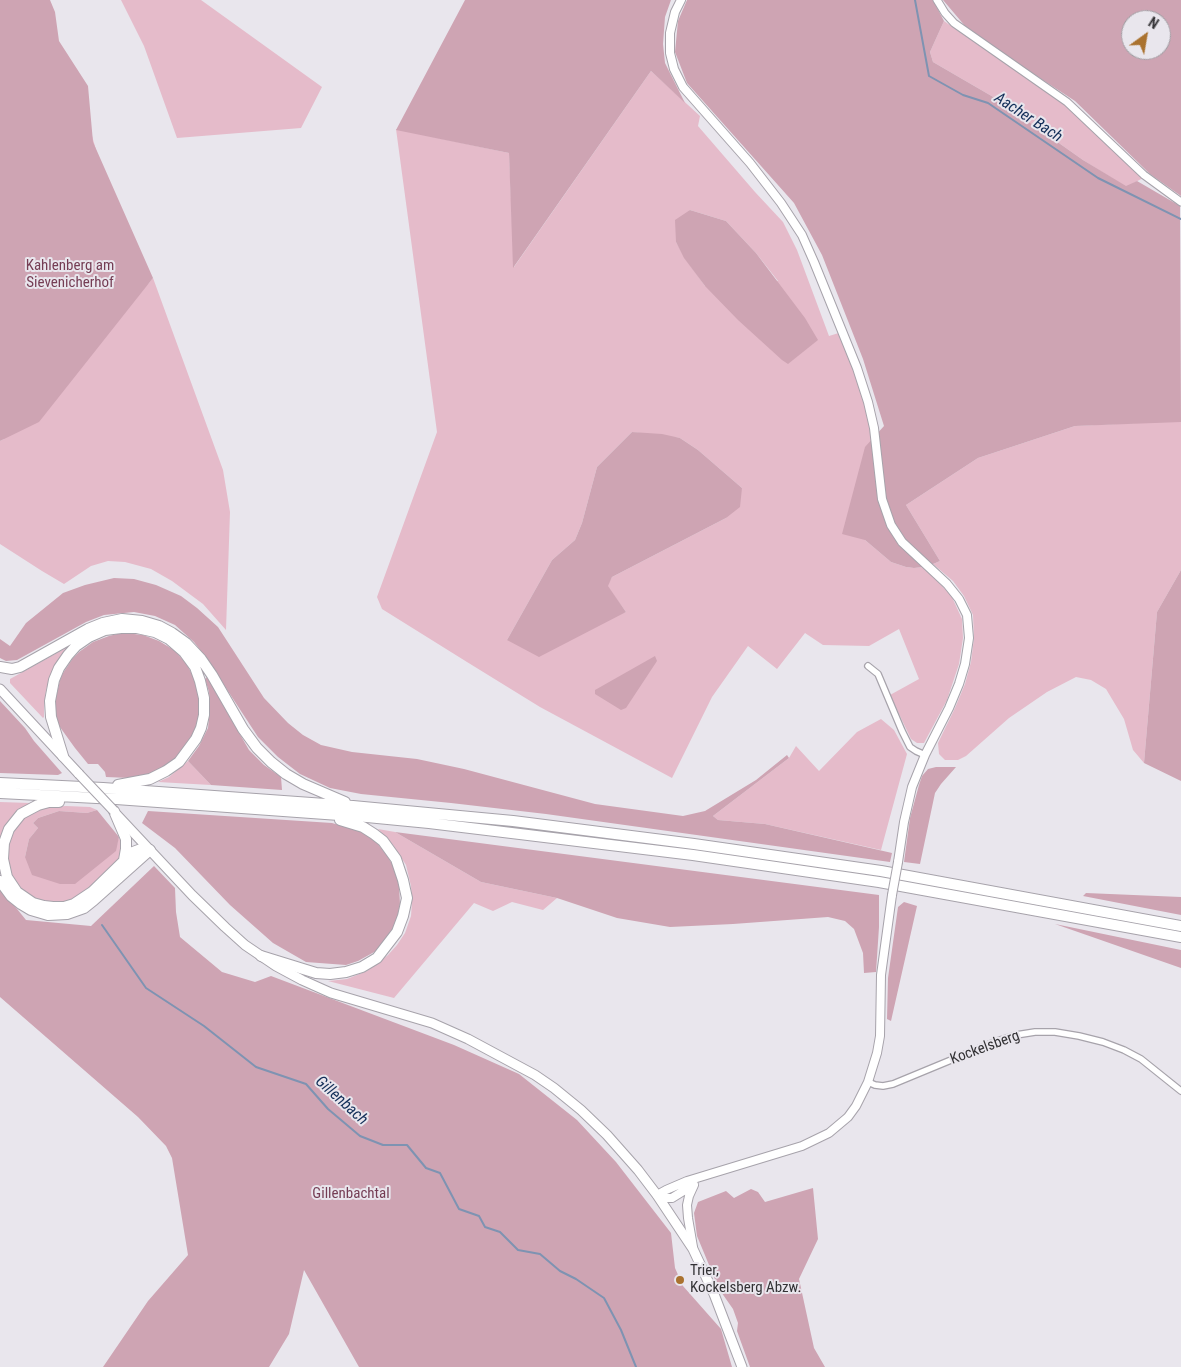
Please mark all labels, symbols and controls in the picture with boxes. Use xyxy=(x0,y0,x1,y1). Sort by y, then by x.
north arrow xyxy=(1121,10,1171,60)
text: N xyxy=(1146,14,1161,32)
water label: Aacher Bach xyxy=(990,89,1066,147)
park label: Kahlenberg am Sievenicherhof xyxy=(26,257,114,292)
street label: Kockelsberg xyxy=(948,1027,1022,1069)
water label: Gillenbach xyxy=(311,1072,371,1130)
park label: Gillenbachtal xyxy=(312,1185,390,1203)
place label: Trier, Kockelsberg Abzw. xyxy=(690,1262,801,1297)
marker: Trier, Kockelsberg Abzw. xyxy=(674,1274,686,1286)

